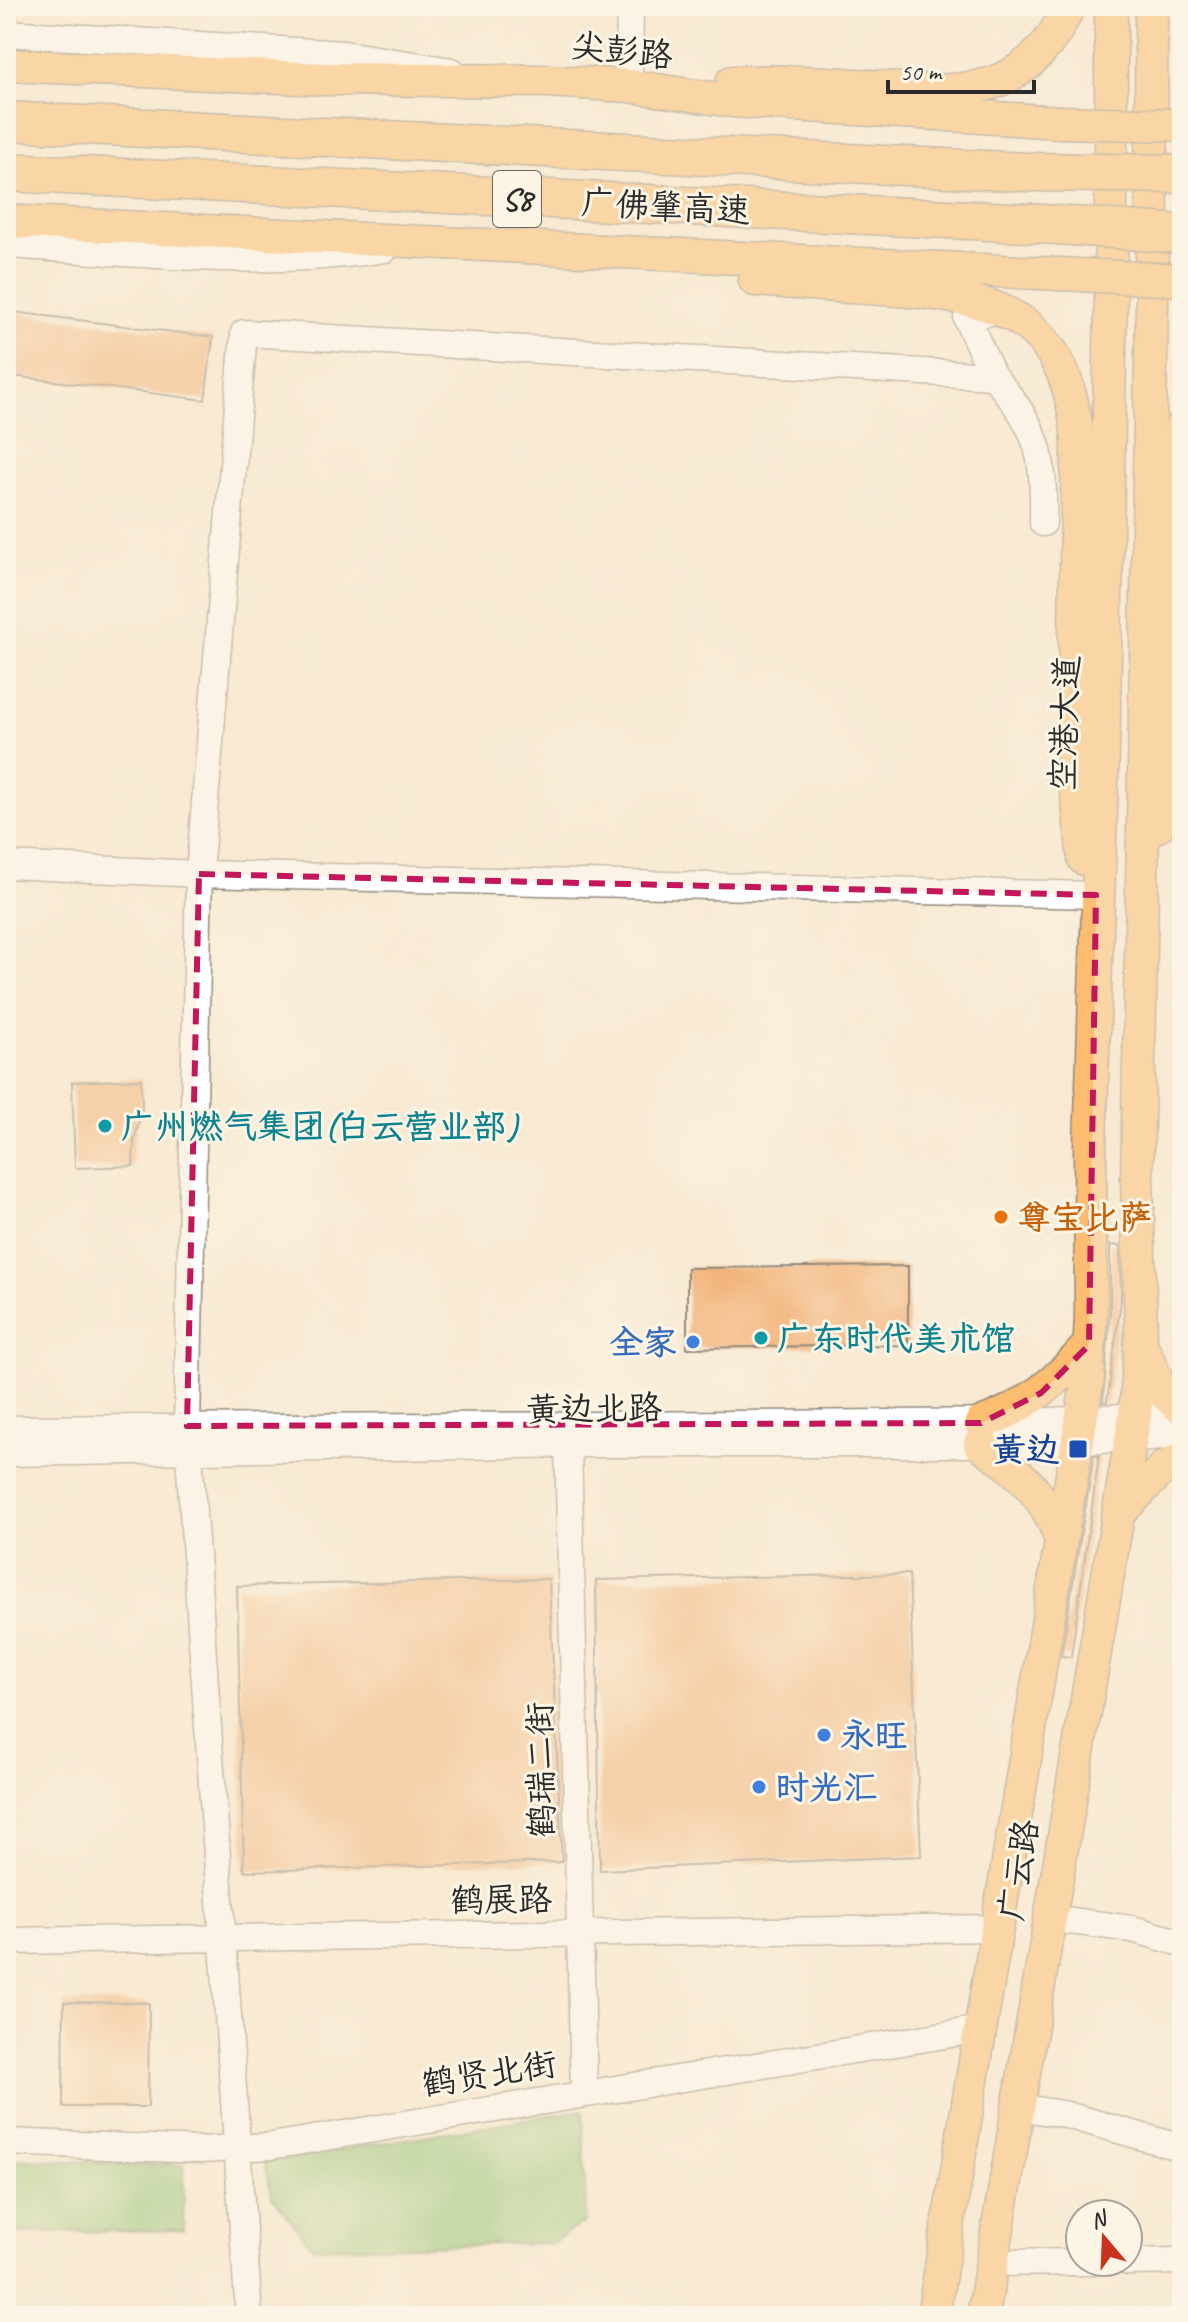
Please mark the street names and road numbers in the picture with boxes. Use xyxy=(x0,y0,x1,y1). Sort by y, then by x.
street label: 尖彭路 xyxy=(569,24,675,77)
road number: S8 xyxy=(493,171,541,227)
street label: 广佛肇高速 xyxy=(580,181,752,232)
street label: 空港大道 xyxy=(1041,654,1088,792)
street label: 黄边北路 xyxy=(526,1386,662,1431)
street label: 鹤瑞二街 xyxy=(518,1702,563,1838)
street label: 广云路 xyxy=(989,1816,1048,1924)
street label: 鹤展路 xyxy=(450,1877,552,1922)
street label: 鹤贤北街 xyxy=(419,2042,560,2105)

